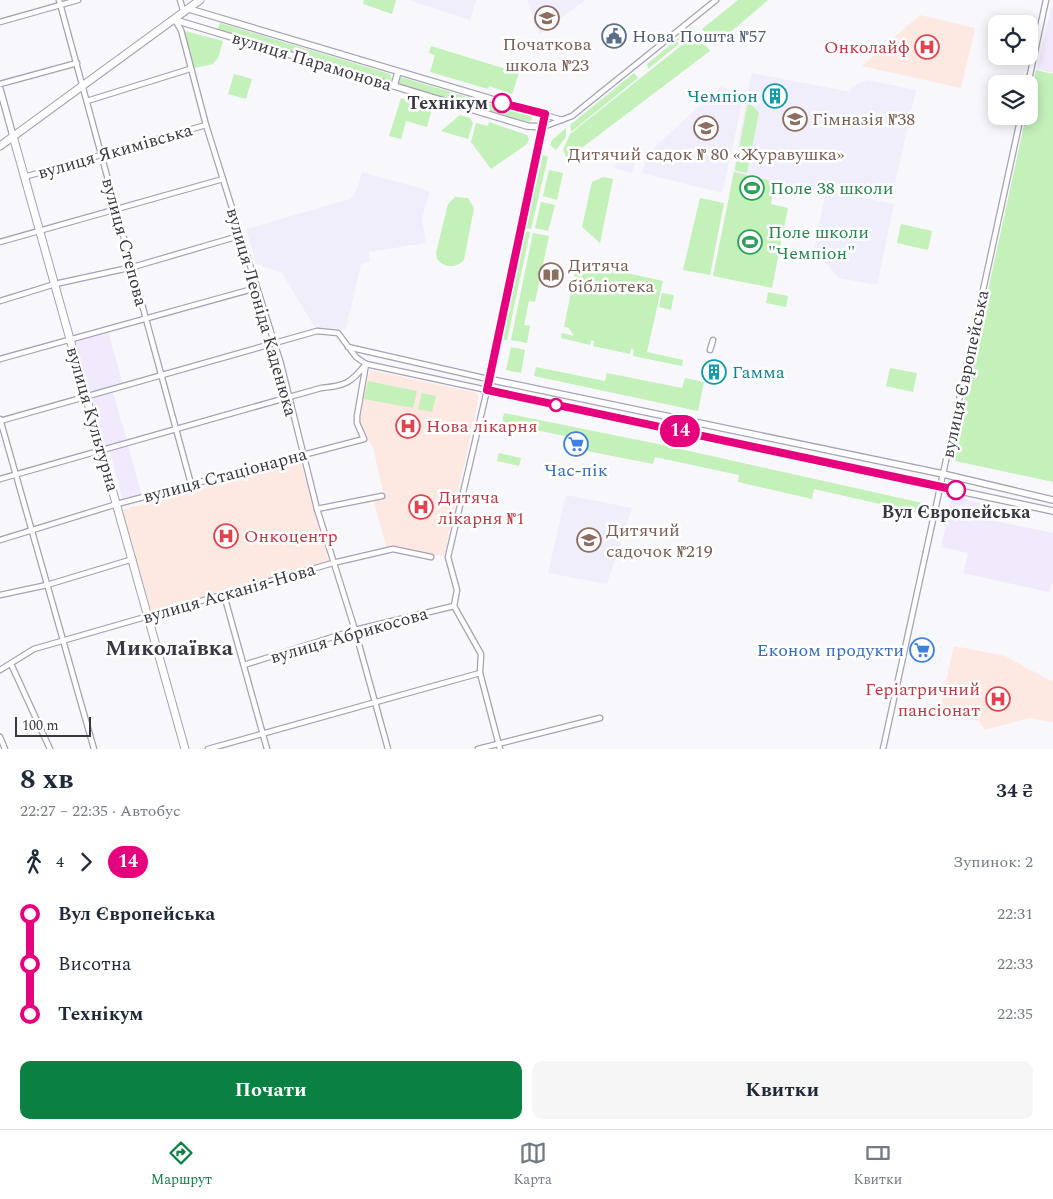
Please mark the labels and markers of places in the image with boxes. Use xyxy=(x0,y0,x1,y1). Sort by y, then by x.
school or university icon: Початкова школа №23 xyxy=(534,5,560,31)
public building icon: Нова Пошта №57 xyxy=(601,23,627,49)
place label: Нова Пошта №57 xyxy=(632,23,767,50)
place label: Початкова школа №23 xyxy=(503,31,592,79)
place label: Онколайф xyxy=(824,34,910,61)
hospital icon: Онколайф xyxy=(914,34,940,60)
place label: Чемпіон xyxy=(687,83,758,110)
building icon: Чемпіон xyxy=(762,83,788,109)
place label: Технікум xyxy=(407,90,488,117)
marker: Технікум xyxy=(492,93,512,113)
school or university icon: Гімназія №38 xyxy=(782,106,808,132)
place label: Гімназія №38 xyxy=(812,106,915,133)
school or university icon: Дитячий садок № 80 «Журавушка» xyxy=(693,115,719,141)
place label: Дитячий садок № 80 «Журавушка» xyxy=(567,141,845,168)
sports icon: Поле 38 школи xyxy=(739,175,765,201)
place label: Поле 38 школи xyxy=(770,175,893,202)
place label: Поле школи "Чемпіон" xyxy=(768,219,869,267)
sports icon: Поле школи "Чемпіон" xyxy=(737,229,763,255)
place label: Дитяча бібліотека xyxy=(568,252,654,300)
library icon: Дитяча бібліотека xyxy=(538,262,564,288)
building icon: Гамма xyxy=(701,359,727,385)
place label: Гамма xyxy=(732,359,785,386)
unlabelled marker xyxy=(549,398,563,412)
hospital icon: Нова лікарня xyxy=(395,413,421,439)
place label: Нова лікарня xyxy=(426,413,538,440)
supermarket icon: Час-пік xyxy=(563,431,589,457)
place label: Час-пік xyxy=(544,457,608,484)
marker: Вул Європейська xyxy=(946,480,966,500)
place label: Дитяча лікарня №1 xyxy=(438,484,525,532)
hospital icon: Дитяча лікарня №1 xyxy=(408,494,434,520)
place label: Вул Європейська xyxy=(881,499,1031,526)
place label: Дитячий садочок №219 xyxy=(606,517,713,565)
hospital icon: Онкоцентр xyxy=(213,523,239,549)
place label: Онкоцентр xyxy=(244,523,338,550)
school or university icon: Дитячий садочок №219 xyxy=(576,527,602,553)
place label: Економ продукти xyxy=(757,637,904,664)
supermarket icon: Економ продукти xyxy=(909,637,935,663)
place label: Геріатричний пансіонат xyxy=(865,676,980,724)
hospital icon: Геріатричний пансіонат xyxy=(985,686,1011,712)

